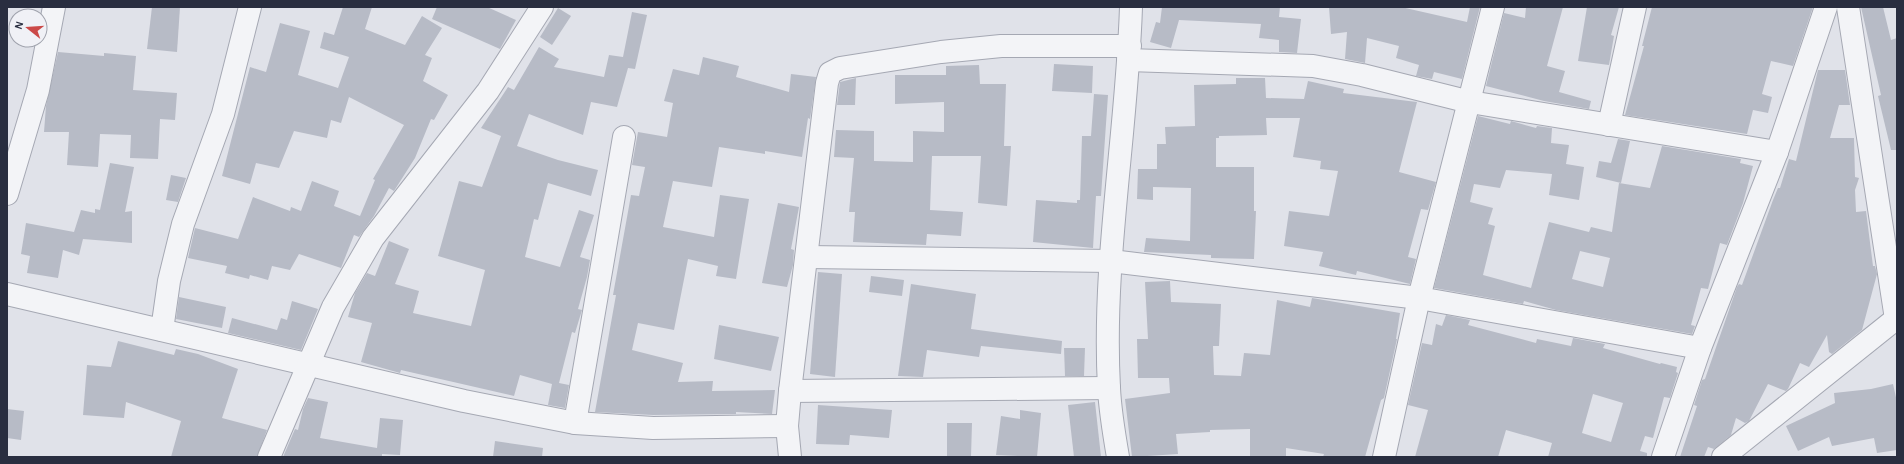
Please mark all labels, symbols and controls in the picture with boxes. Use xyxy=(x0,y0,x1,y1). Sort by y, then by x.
north arrow xyxy=(8,8,48,48)
text: N xyxy=(13,20,25,30)

